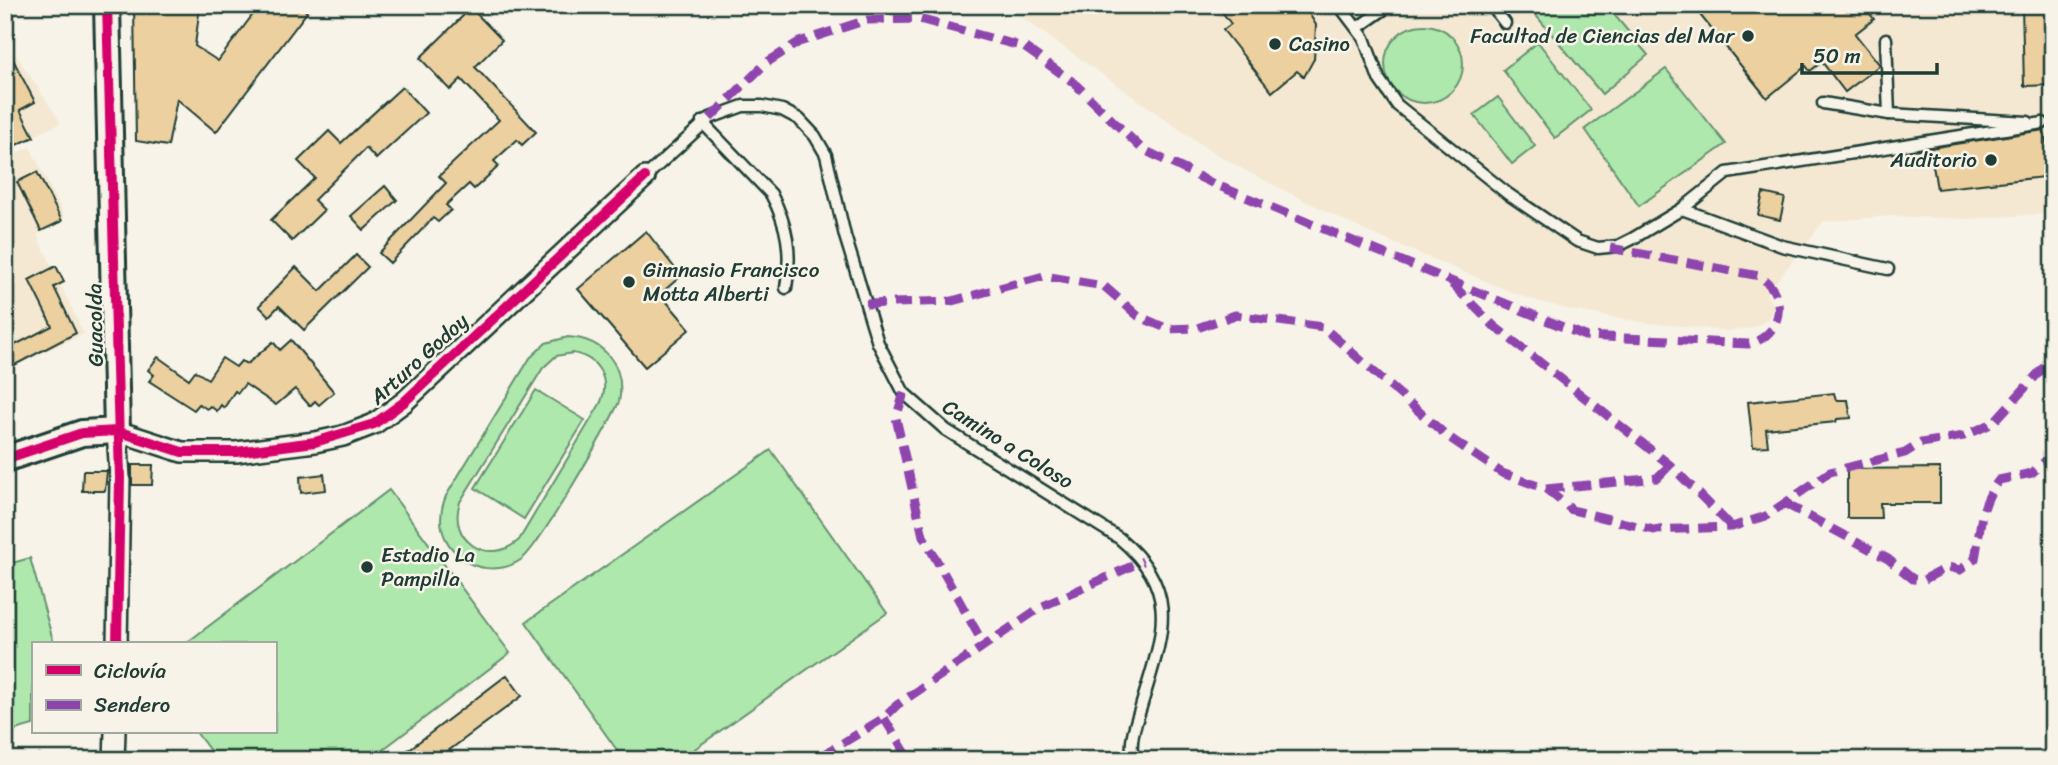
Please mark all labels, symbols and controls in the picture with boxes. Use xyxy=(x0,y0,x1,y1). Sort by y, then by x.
place label: Facultad de Ciencias del Mar xyxy=(1470,17,1735,55)
place label: Casino xyxy=(1289,25,1350,63)
marker: Facultad de Ciencias del Mar xyxy=(1740,28,1756,44)
scale bar xyxy=(1802,32,1937,76)
marker: Casino xyxy=(1267,36,1283,52)
text: 50 m xyxy=(1813,37,1861,75)
place label: Auditorio xyxy=(1889,141,1977,179)
marker: Auditorio xyxy=(1983,152,1999,168)
place label: Gimnasio Francisco Motta Alberti xyxy=(643,251,820,313)
marker: Gimnasio Francisco Motta Alberti xyxy=(621,274,637,290)
street label: Guacolda xyxy=(75,283,115,367)
street label: Arturo Godoy xyxy=(360,303,478,415)
street label: Camino a Coloso xyxy=(935,388,1082,500)
place label: Estadio La Pampilla xyxy=(381,536,475,598)
marker: Estadio La Pampilla xyxy=(359,559,375,575)
legend xyxy=(32,642,276,734)
text: Ciclovía xyxy=(94,652,167,690)
text: Sendero xyxy=(94,686,170,724)

